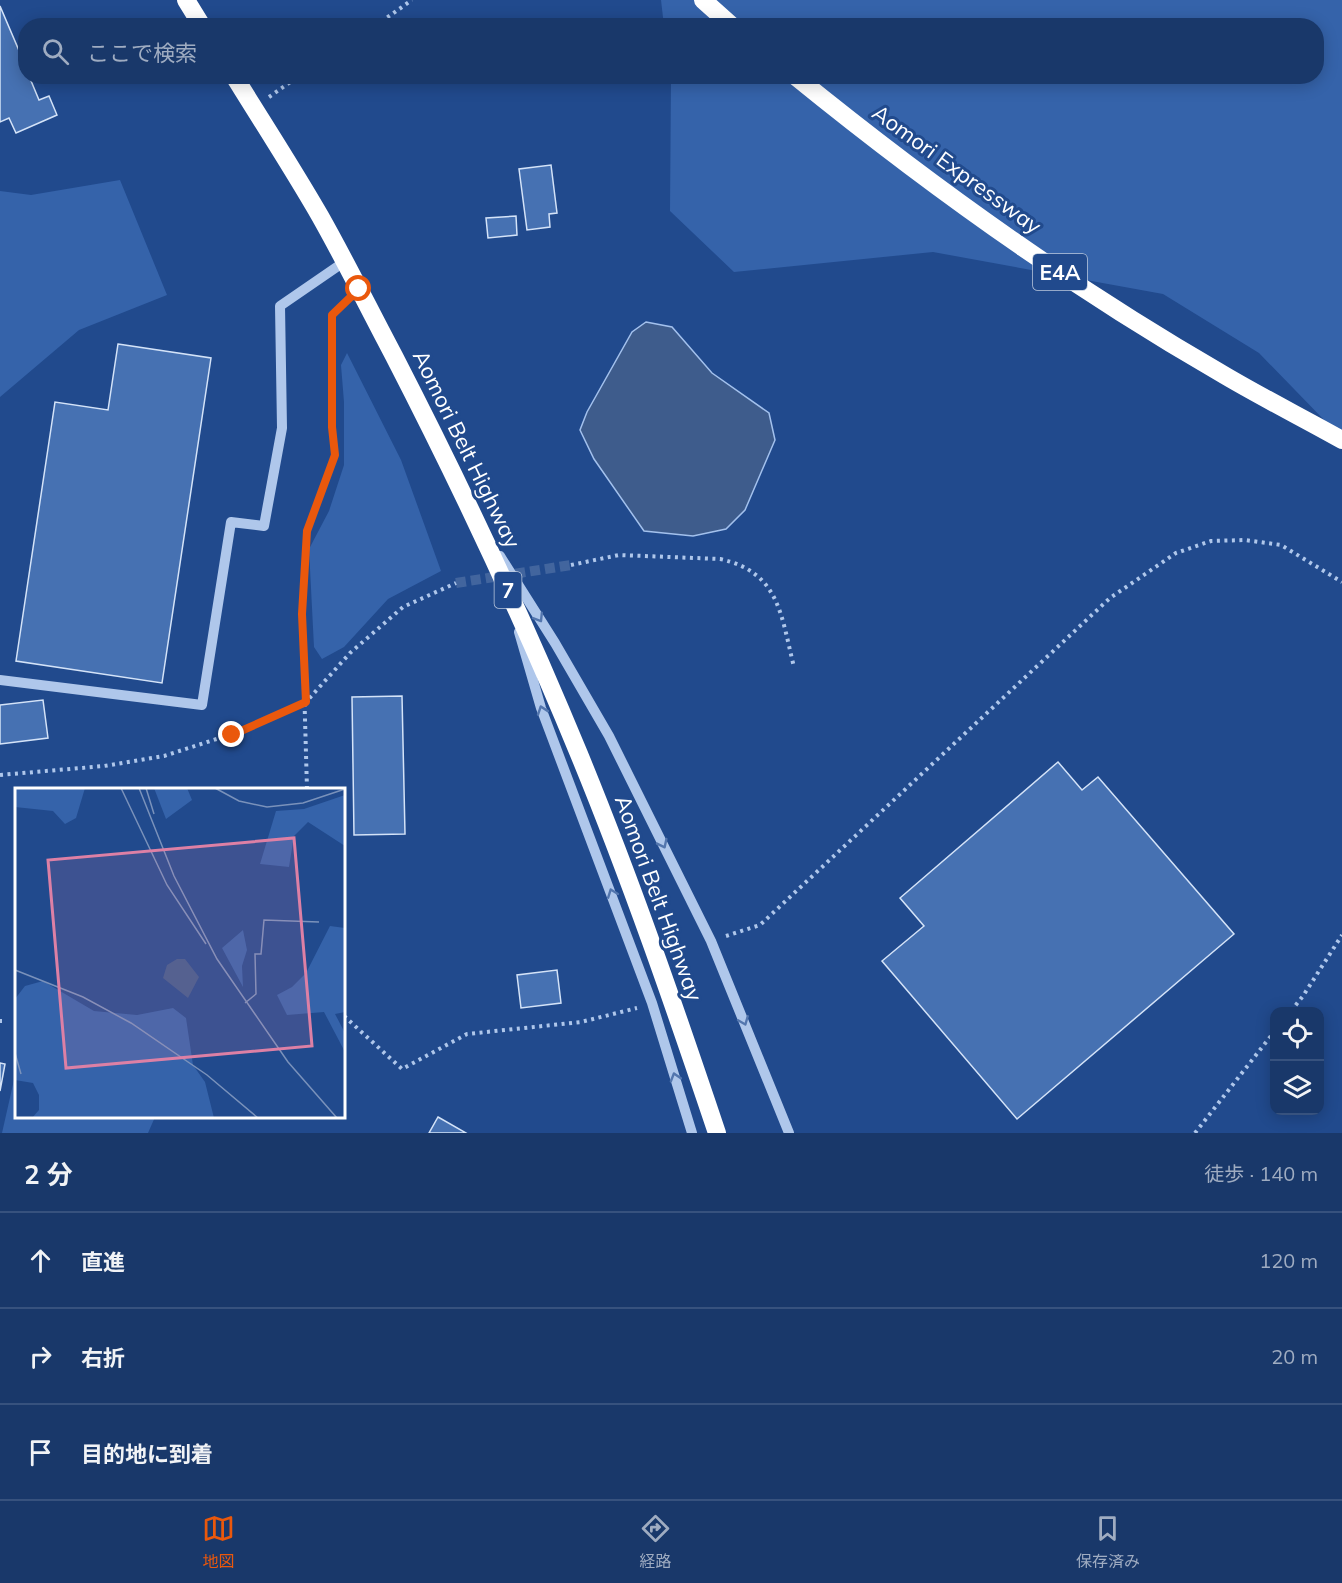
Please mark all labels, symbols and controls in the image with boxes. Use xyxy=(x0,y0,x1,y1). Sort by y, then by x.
search box xyxy=(18,18,1324,84)
icon: search xyxy=(39,35,72,68)
text: ここで検索 xyxy=(87,39,197,67)
street label: Aomori Expressway xyxy=(867,98,1047,240)
road number: E4A xyxy=(1033,254,1087,290)
route start xyxy=(345,275,371,301)
street label: Aomori Belt Highway xyxy=(407,345,527,553)
road number: 7 xyxy=(494,572,522,608)
one-way arrow xyxy=(532,612,544,622)
one-way arrow xyxy=(537,706,549,716)
route end xyxy=(218,721,244,747)
inset map xyxy=(15,788,345,1118)
street label: Aomori Belt Highway xyxy=(609,791,709,1005)
one-way arrow xyxy=(655,838,667,849)
one-way arrow xyxy=(606,888,619,898)
map controls xyxy=(1270,1007,1324,1115)
button: locate xyxy=(1270,1007,1324,1061)
one-way arrow xyxy=(737,1015,749,1026)
button: layers xyxy=(1270,1061,1324,1115)
one-way arrow xyxy=(670,1072,682,1083)
text: 2 分 xyxy=(24,1158,73,1191)
text: 徒歩 · 140 m xyxy=(1204,1161,1318,1186)
icon: ahead xyxy=(24,1244,57,1277)
text: 直進 xyxy=(81,1248,125,1276)
text: 120 m xyxy=(1259,1248,1318,1273)
icon: right xyxy=(24,1340,57,1373)
text: 右折 xyxy=(81,1344,125,1372)
text: 20 m xyxy=(1271,1344,1318,1369)
icon: arrive xyxy=(24,1436,57,1469)
text: 目的地に到着 xyxy=(81,1440,213,1468)
tab: 地図 xyxy=(202,1512,235,1572)
tab: 経路 xyxy=(639,1512,672,1572)
tab: 保存済み xyxy=(1076,1512,1140,1572)

